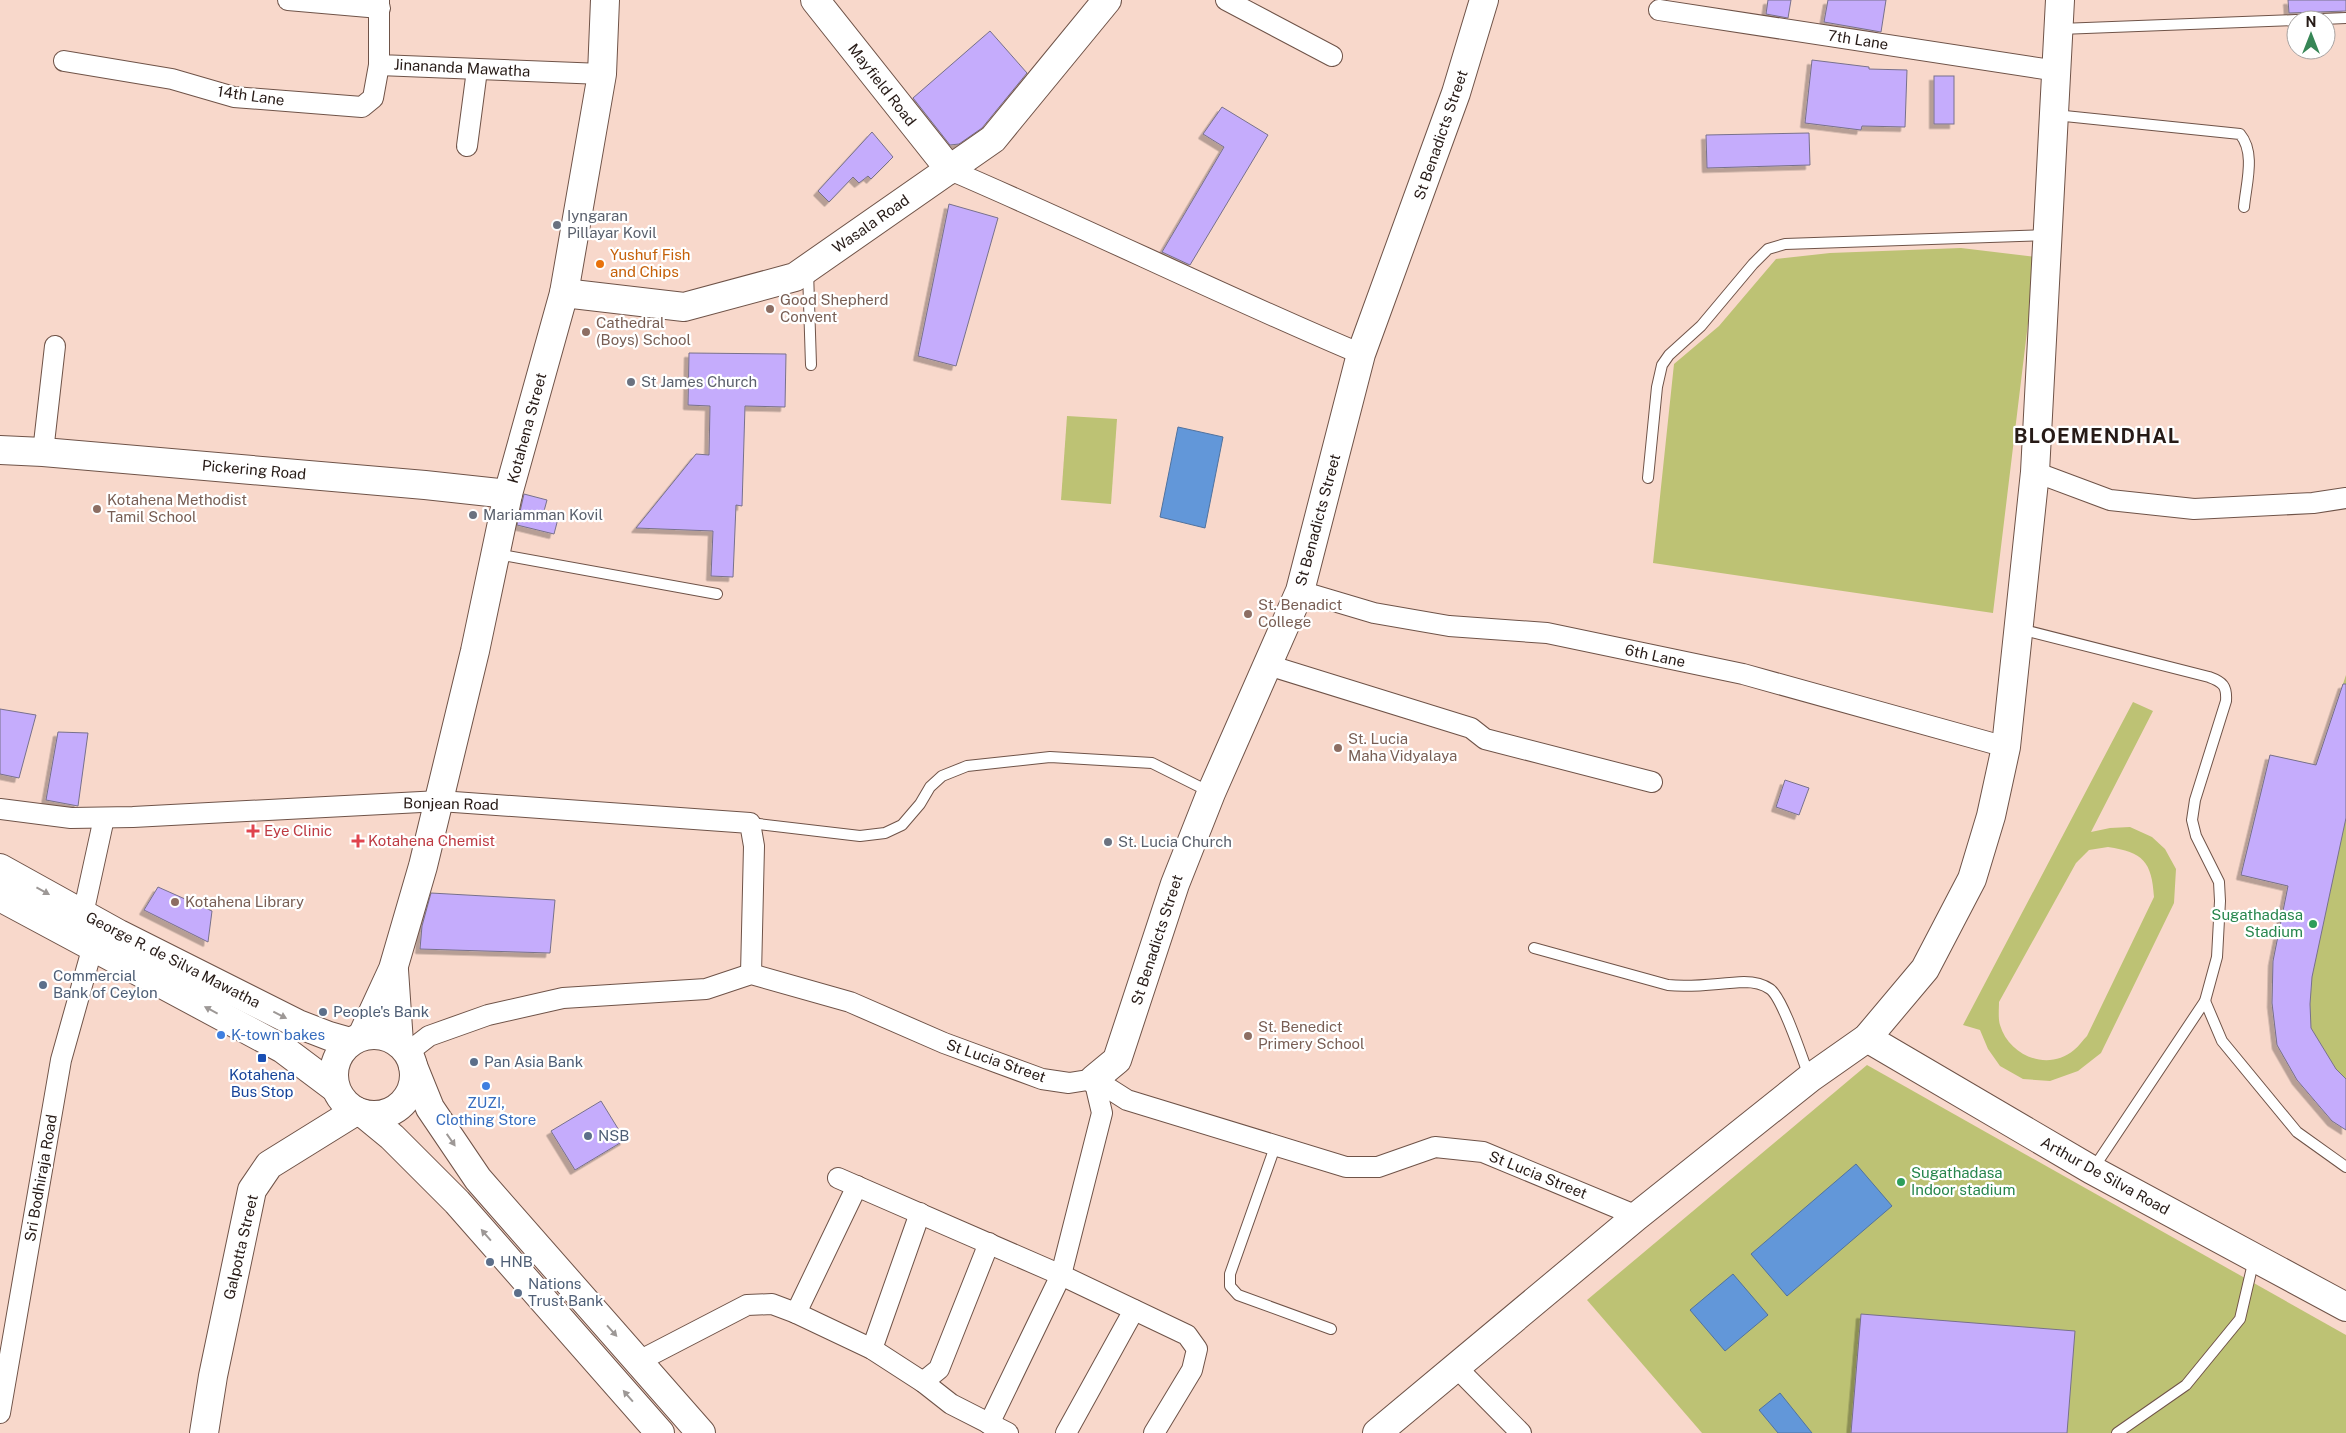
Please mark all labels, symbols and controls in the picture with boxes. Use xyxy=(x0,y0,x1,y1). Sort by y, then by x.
north arrow xyxy=(2286,10,2336,60)
text: N xyxy=(2306,14,2316,30)
street label: 7th Lane xyxy=(1827,26,1890,53)
street label: Mayfield Road xyxy=(845,40,920,129)
street label: Jinananda Mawatha xyxy=(393,55,531,80)
street label: St Benadicts Street xyxy=(1410,68,1471,202)
street label: 14th Lane xyxy=(216,82,286,109)
street label: Wasala Road xyxy=(829,191,912,256)
place label: Iyngaran Pillayar Kovil xyxy=(567,207,657,241)
marker: Iyngaran Pillayar Kovil xyxy=(551,219,563,231)
place label: Yushuf Fish and Chips xyxy=(610,246,691,280)
marker: Yushuf Fish and Chips xyxy=(594,258,606,270)
place label: Good Shepherd Convent xyxy=(780,291,889,325)
marker: Good Shepherd Convent xyxy=(764,303,776,315)
place label: Cathedral (Boys) School xyxy=(596,314,691,348)
marker: Cathedral (Boys) School xyxy=(580,326,592,338)
street label: Kotahena Street xyxy=(504,371,549,485)
place label: St James Church xyxy=(641,373,757,390)
marker: St James Church xyxy=(625,376,637,388)
district label: BLOEMENDHAL xyxy=(2014,424,2180,448)
street label: St Benadicts Street xyxy=(1292,452,1343,588)
street label: Pickering Road xyxy=(201,456,307,483)
place label: Kotahena Methodist Tamil School xyxy=(107,491,247,525)
marker: Kotahena Methodist Tamil School xyxy=(91,503,103,515)
place label: Mariamman Kovil xyxy=(483,506,603,523)
marker: Mariamman Kovil xyxy=(467,509,479,521)
place label: St. Benadict College xyxy=(1258,596,1343,630)
marker: St. Benadict College xyxy=(1242,608,1254,620)
street label: 6th Lane xyxy=(1623,641,1687,670)
place label: St. Lucia Maha Vidyalaya xyxy=(1348,730,1457,764)
marker: St. Lucia Maha Vidyalaya xyxy=(1332,742,1344,754)
street label: Bonjean Road xyxy=(403,794,499,813)
place label: Eye Clinic xyxy=(264,822,332,839)
marker: Eye Clinic xyxy=(246,824,260,838)
place label: Kotahena Chemist xyxy=(368,832,495,849)
place label: St. Lucia Church xyxy=(1118,833,1232,850)
marker: Kotahena Chemist xyxy=(352,835,364,847)
marker: St. Lucia Church xyxy=(1102,836,1114,848)
street label: St Benadicts Street xyxy=(1127,872,1186,1007)
one-way arrow xyxy=(36,887,49,896)
place label: Kotahena Library xyxy=(185,893,304,910)
marker: Kotahena Library xyxy=(169,896,181,908)
place label: Sugathadasa Stadium xyxy=(2211,906,2303,940)
street label: George R. de Silva Mawatha xyxy=(83,908,263,1011)
marker: Sugathadasa Stadium xyxy=(2307,918,2319,930)
place label: Commercial Bank of Ceylon xyxy=(53,967,158,1001)
marker: Commercial Bank of Ceylon xyxy=(37,979,49,991)
place label: People's Bank xyxy=(333,1003,429,1020)
one-way arrow xyxy=(204,1006,218,1015)
marker: People's Bank xyxy=(317,1006,329,1018)
one-way arrow xyxy=(273,1011,287,1019)
place label: St. Benedict Primery School xyxy=(1258,1018,1365,1052)
place label: K-town bakes xyxy=(231,1026,325,1043)
marker: K-town bakes xyxy=(215,1029,227,1041)
marker: St. Benedict Primery School xyxy=(1242,1030,1254,1042)
street label: St Lucia Street xyxy=(944,1036,1048,1086)
marker: Kotahena Bus Stop xyxy=(256,1052,268,1064)
place label: Pan Asia Bank xyxy=(484,1053,583,1070)
marker: Pan Asia Bank xyxy=(468,1056,480,1068)
place label: Kotahena Bus Stop xyxy=(229,1066,295,1100)
marker: ZUZI, Clothing Store xyxy=(480,1080,492,1092)
place label: ZUZI, Clothing Store xyxy=(436,1094,536,1128)
street label: Sri Bodhiraja Road xyxy=(21,1113,60,1243)
place label: NSB xyxy=(598,1127,629,1144)
marker: NSB xyxy=(582,1130,594,1142)
one-way arrow xyxy=(446,1133,456,1147)
street label: Arthur De Silva Road xyxy=(2038,1133,2173,1218)
street label: St Lucia Street xyxy=(1487,1147,1590,1202)
place label: Sugathadasa Indoor stadium xyxy=(1911,1164,2015,1198)
marker: Sugathadasa Indoor stadium xyxy=(1895,1176,1907,1188)
street label: Galpotta Street xyxy=(220,1192,261,1301)
one-way arrow xyxy=(480,1229,492,1241)
place label: HNB xyxy=(500,1253,533,1270)
marker: HNB xyxy=(484,1256,496,1268)
place label: Nations Trust Bank xyxy=(528,1275,603,1309)
marker: Nations Trust Bank xyxy=(512,1287,524,1299)
one-way arrow xyxy=(607,1324,618,1337)
one-way arrow xyxy=(622,1391,634,1403)

